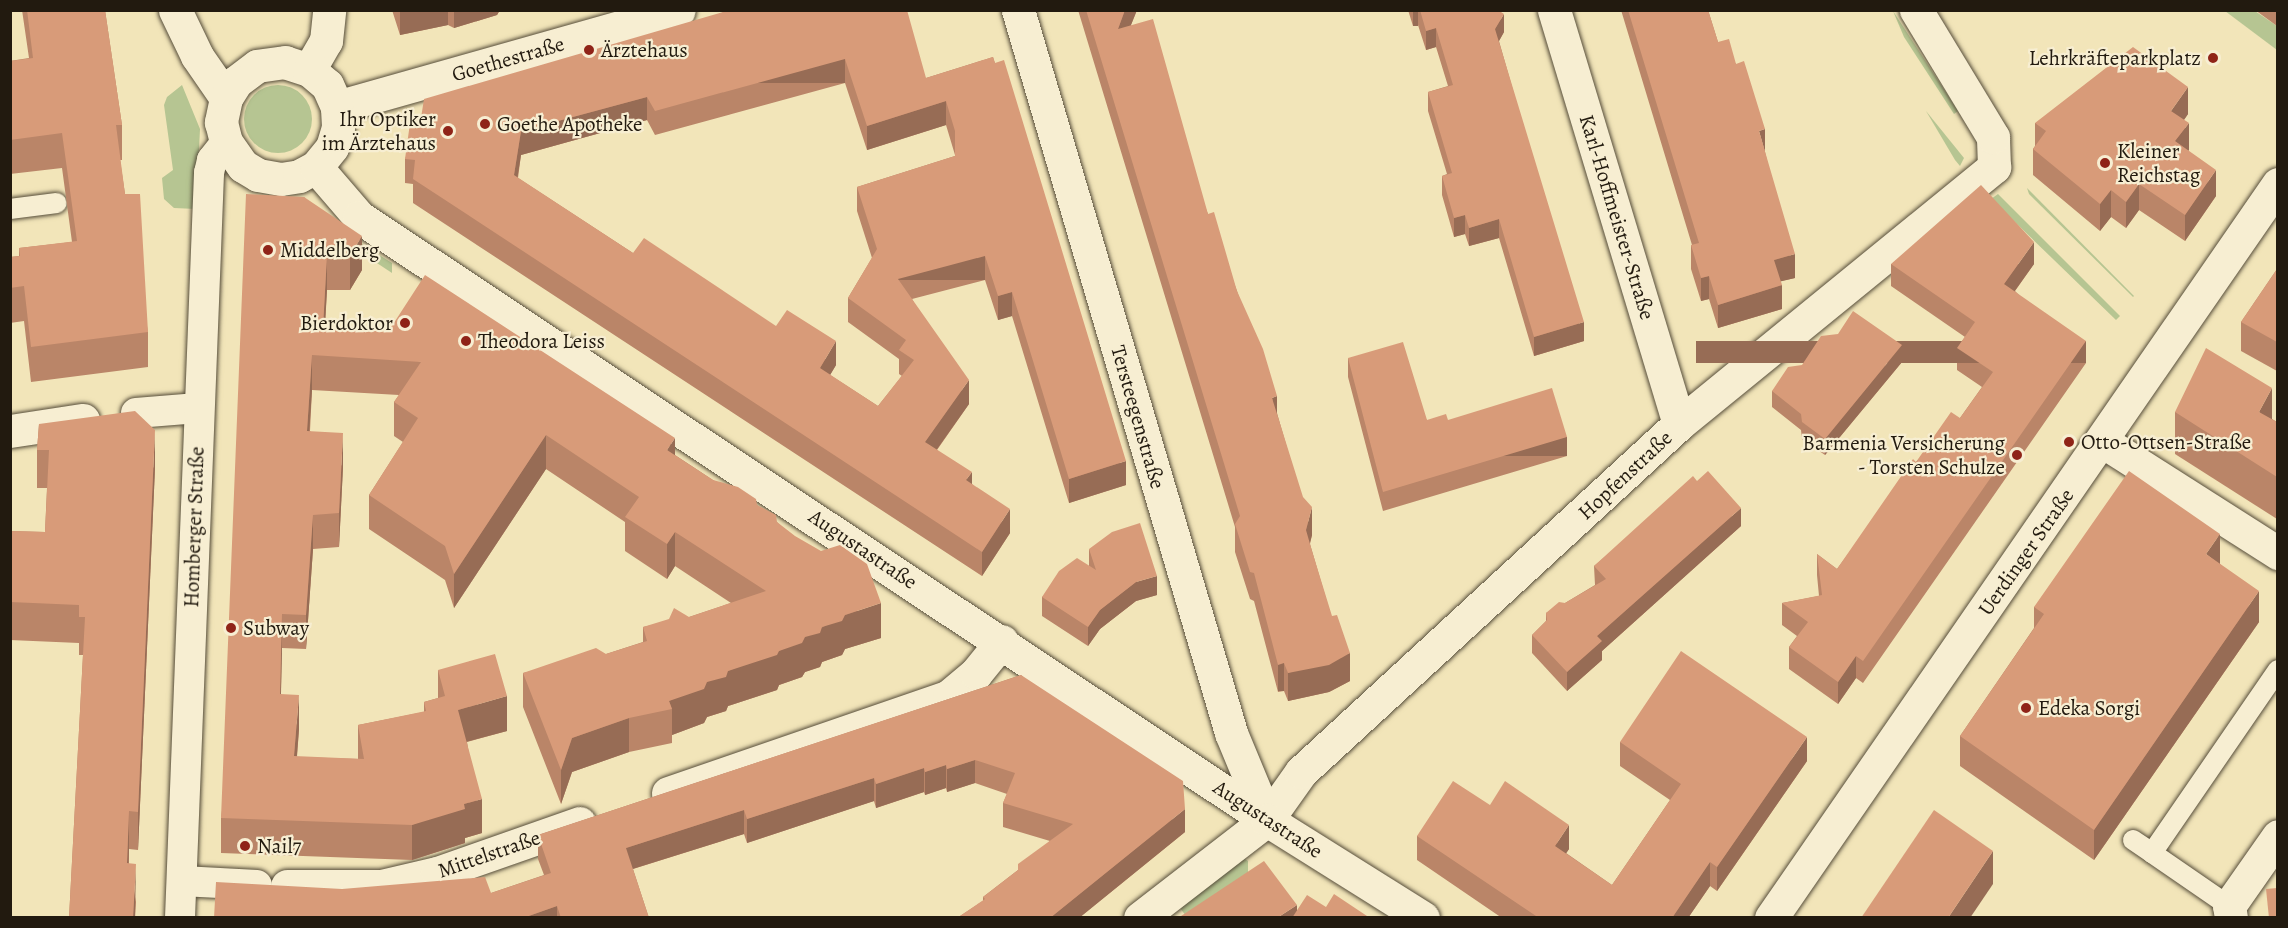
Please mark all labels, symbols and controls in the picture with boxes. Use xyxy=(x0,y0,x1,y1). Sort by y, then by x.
street label: Goethestraße xyxy=(449,31,567,87)
place label: Ärztehaus xyxy=(601,37,688,63)
marker: Ärztehaus xyxy=(582,43,596,57)
place label: Lehrkräfteparkplatz xyxy=(2029,45,2201,71)
marker: Lehrkräfteparkplatz xyxy=(2206,51,2220,65)
place label: Ihr Optiker im Ärztehaus xyxy=(322,106,436,156)
place label: Goethe Apotheke xyxy=(497,111,643,137)
street label: Karl-Hoffmeister-Straße xyxy=(1574,111,1660,323)
marker: Goethe Apotheke xyxy=(478,117,492,131)
marker: Ihr Optiker im Ärztehaus xyxy=(441,124,455,138)
place label: Kleiner Reichstag xyxy=(2117,138,2200,188)
marker: Kleiner Reichstag xyxy=(2098,156,2112,170)
place label: Middelberg xyxy=(280,237,379,263)
marker: Middelberg xyxy=(261,243,275,257)
place label: Bierdoktor xyxy=(300,310,393,336)
marker: Bierdoktor xyxy=(398,316,412,330)
place label: Theodora Leiss xyxy=(478,328,605,354)
marker: Theodora Leiss xyxy=(459,334,473,348)
street label: Tersteegenstraße xyxy=(1106,342,1170,492)
street label: Hopfenstraße xyxy=(1573,425,1677,525)
place label: Otto-Ottsen-Straße xyxy=(2081,429,2251,455)
place label: Barmenia Versicherung - Torsten Schulze xyxy=(1802,430,2005,480)
marker: Otto-Ottsen-Straße xyxy=(2062,435,2076,449)
street label: Homberger Straße xyxy=(179,446,209,608)
marker: Barmenia Versicherung - Torsten Schulze xyxy=(2010,448,2024,462)
street label: Uerdinger Straße xyxy=(1973,484,2079,620)
street label: Augustastraße xyxy=(804,504,922,594)
place label: Subway xyxy=(243,615,309,641)
marker: Subway xyxy=(224,621,238,635)
place label: Edeka Sorgi xyxy=(2038,695,2140,721)
marker: Edeka Sorgi xyxy=(2019,701,2033,715)
street label: Augustastraße xyxy=(1209,774,1327,864)
street label: Mittelstraße xyxy=(434,825,544,883)
place label: Nail7 xyxy=(257,833,301,859)
marker: Nail7 xyxy=(238,839,252,853)

